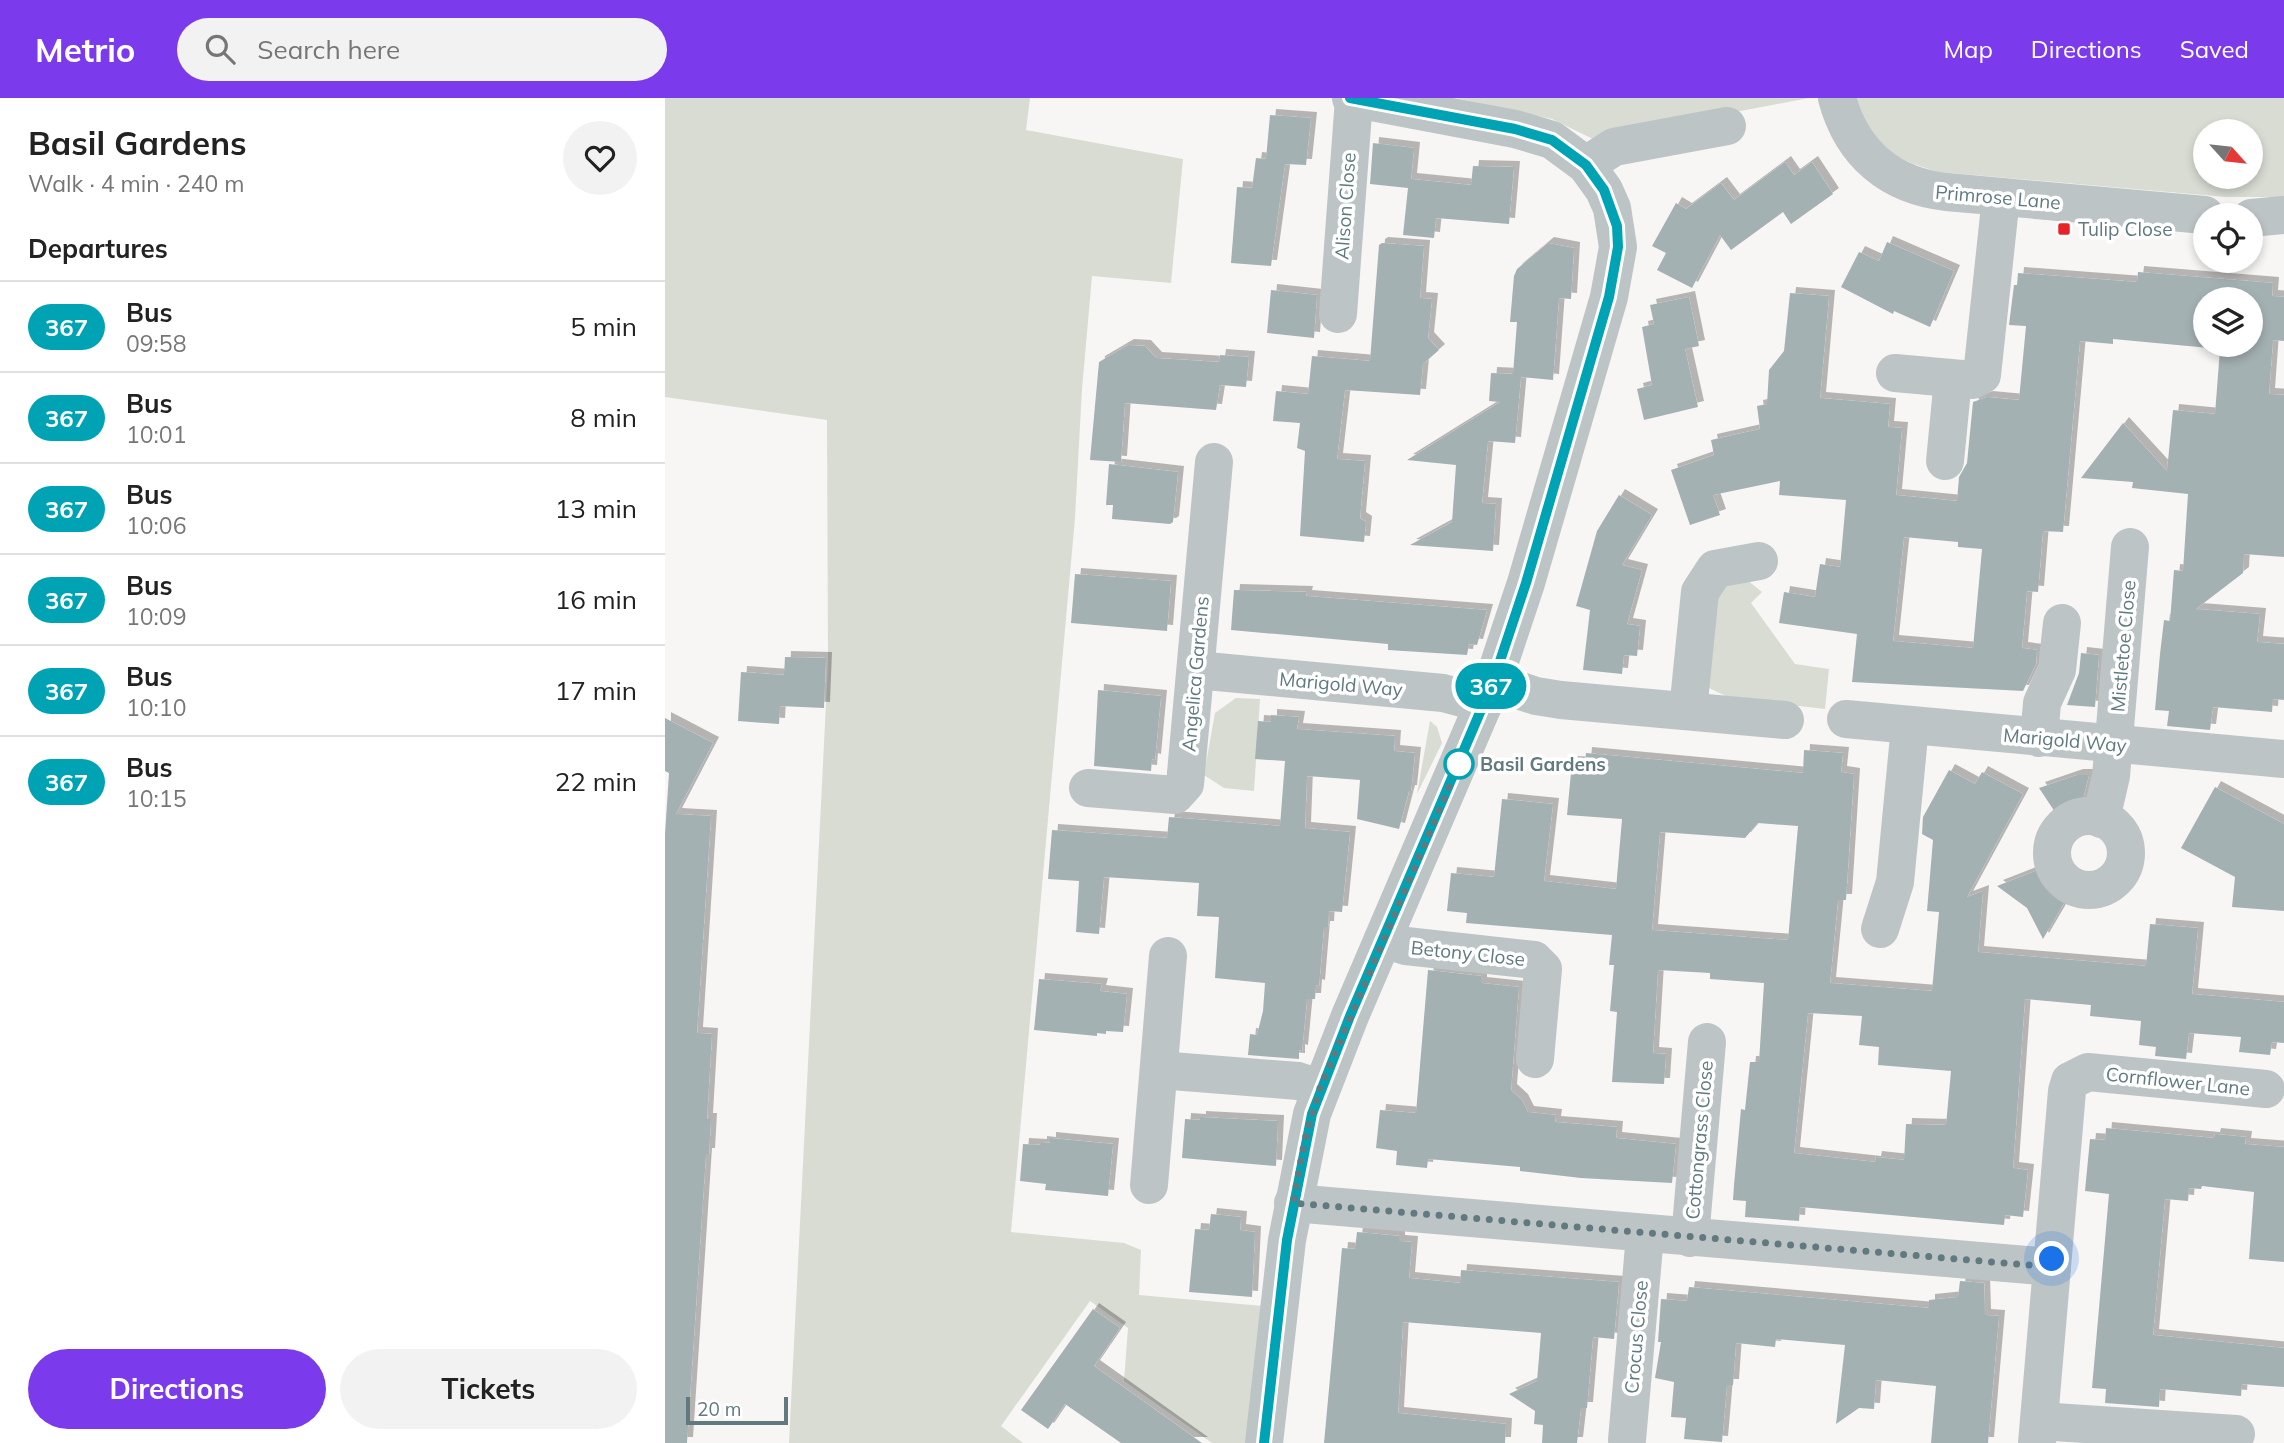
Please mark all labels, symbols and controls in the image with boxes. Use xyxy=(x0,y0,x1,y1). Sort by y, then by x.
search box xyxy=(177,18,667,81)
text: Metrio xyxy=(35,29,135,70)
icon: search xyxy=(201,30,239,68)
text: Search here xyxy=(257,33,400,66)
text: Map xyxy=(1943,34,1993,64)
text: Directions xyxy=(2031,34,2142,64)
text: Saved xyxy=(2180,34,2249,64)
north arrow xyxy=(2193,119,2263,189)
map controls xyxy=(2193,119,2263,357)
button: heart xyxy=(563,121,637,195)
text: Basil Gardens xyxy=(28,122,247,163)
street label: Alison Close xyxy=(1329,152,1361,260)
text: Walk · 4 min · 240 m xyxy=(28,169,245,198)
street label: Primrose Lane xyxy=(1934,180,2062,214)
button: locate xyxy=(2193,203,2263,273)
place label: Tulip Close xyxy=(2078,217,2173,241)
marker: Tulip Close xyxy=(2056,221,2072,237)
text: Departures xyxy=(28,232,168,265)
button: layers xyxy=(2193,287,2263,357)
text: Bus xyxy=(126,296,172,329)
text: 5 min xyxy=(570,310,637,343)
text: 367 xyxy=(45,312,88,342)
text: 09:58 xyxy=(126,329,186,358)
text: Bus xyxy=(126,387,172,420)
text: 8 min xyxy=(570,401,637,434)
text: 367 xyxy=(45,403,88,433)
text: 10:01 xyxy=(126,420,186,449)
text: Bus xyxy=(126,478,172,511)
text: 13 min xyxy=(555,492,637,525)
text: 367 xyxy=(45,494,88,524)
text: 10:06 xyxy=(126,511,186,540)
text: Bus xyxy=(126,569,172,602)
street label: Mistletoe Close xyxy=(2105,579,2141,713)
text: 16 min xyxy=(555,583,637,616)
text: 367 xyxy=(45,585,88,615)
street label: Angelica Gardens xyxy=(1176,595,1214,753)
text: 10:09 xyxy=(126,602,186,631)
text: Bus xyxy=(126,660,172,693)
line badge: 367 xyxy=(1451,663,1531,709)
street label: Marigold Way xyxy=(1278,667,1404,701)
text: 367 xyxy=(1469,671,1513,701)
text: 17 min xyxy=(555,674,637,707)
text: 367 xyxy=(45,676,88,706)
text: 10:10 xyxy=(126,693,186,722)
street label: Marigold Way xyxy=(2002,723,2128,757)
marker: Basil Gardens xyxy=(1444,749,1474,779)
text: Bus xyxy=(126,751,172,784)
place label: Basil Gardens xyxy=(1480,752,1606,776)
text: 22 min xyxy=(555,765,637,798)
text: 367 xyxy=(45,767,88,797)
text: 10:15 xyxy=(126,784,186,813)
street label: Betony Close xyxy=(1410,935,1526,971)
street label: Cottongrass Close xyxy=(1680,1059,1718,1221)
street label: Cornflower Lane xyxy=(2105,1062,2251,1100)
your location xyxy=(2034,1241,2069,1276)
street label: Crocus Close xyxy=(1619,1279,1653,1395)
button: Directions xyxy=(28,1349,326,1429)
button: Tickets xyxy=(340,1349,637,1429)
scale bar xyxy=(686,1394,787,1426)
text: 20 m xyxy=(697,1397,741,1421)

